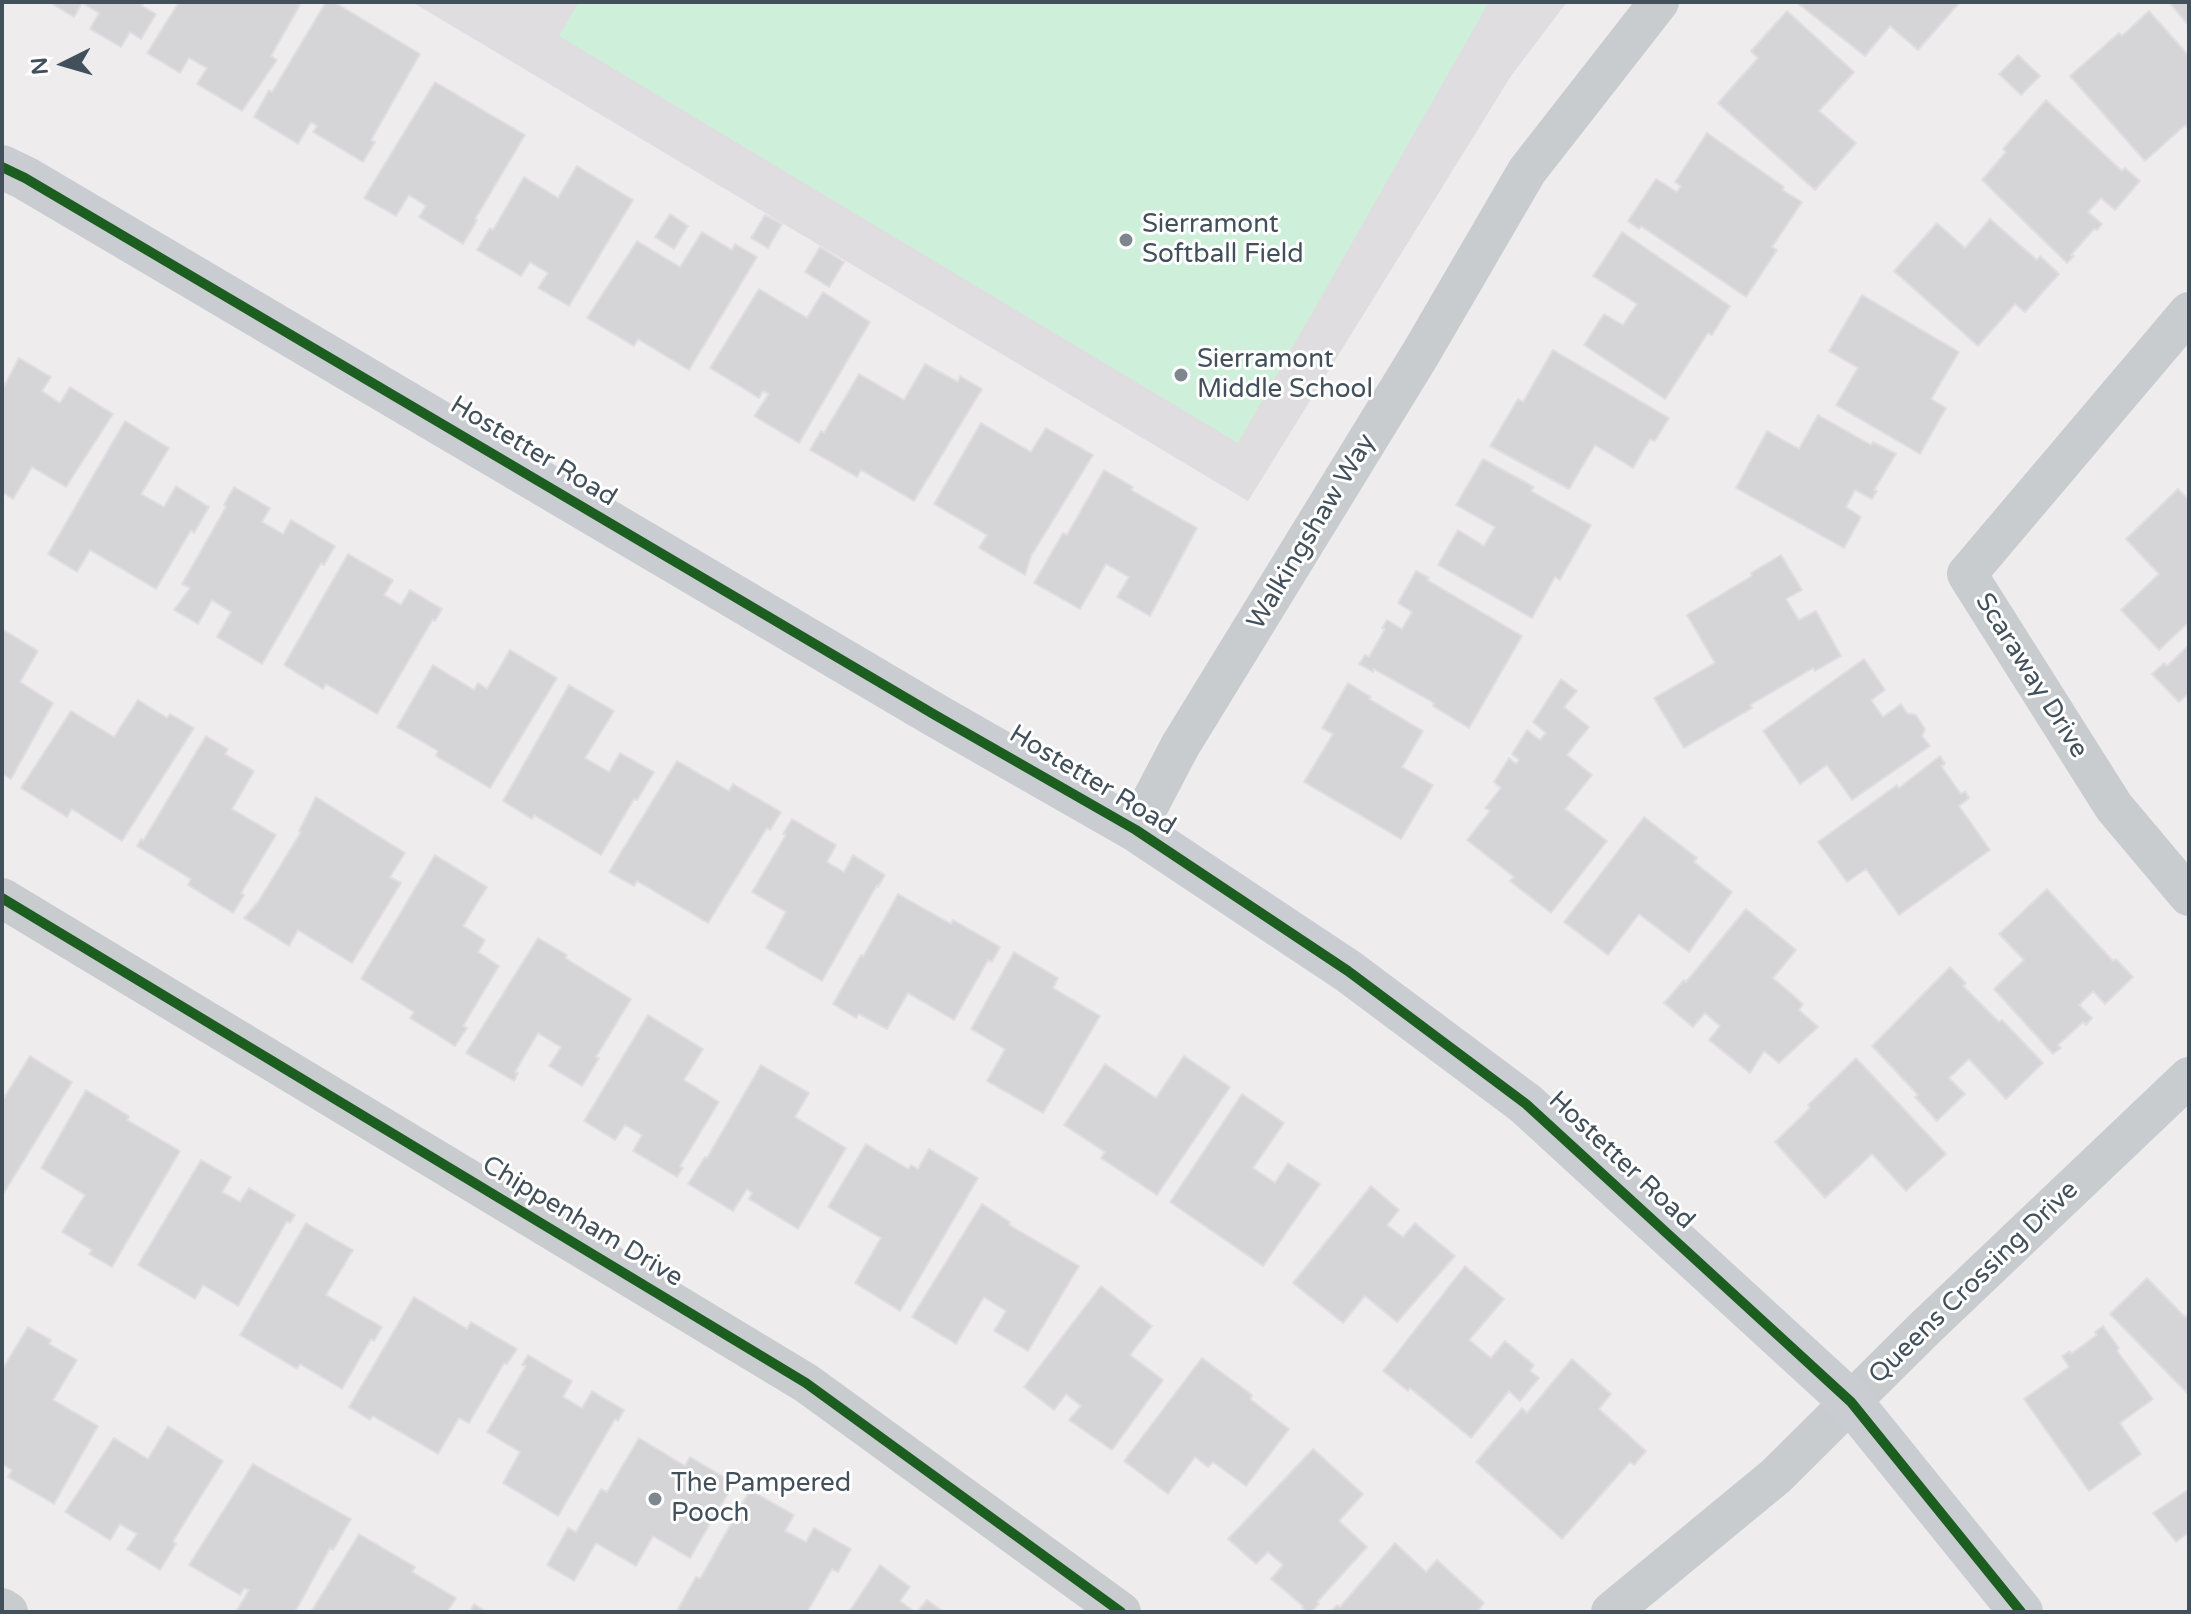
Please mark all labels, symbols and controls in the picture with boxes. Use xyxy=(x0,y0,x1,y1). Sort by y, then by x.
north arrow xyxy=(24,24,104,104)
text: N xyxy=(26,56,54,76)
place label: Sierramont Softball Field xyxy=(1142,209,1304,270)
marker: Sierramont Softball Field xyxy=(1117,231,1135,249)
place label: Sierramont Middle School xyxy=(1197,344,1373,406)
marker: Sierramont Middle School xyxy=(1172,366,1190,384)
street label: Hostetter Road xyxy=(444,390,622,514)
street label: Walkingshaw Way xyxy=(1241,428,1383,636)
street label: Scaraway Drive xyxy=(1968,588,2094,764)
street label: Hostetter Road xyxy=(1003,719,1181,843)
street label: Hostetter Road xyxy=(1541,1085,1701,1237)
street label: Chippenham Drive xyxy=(476,1150,688,1294)
street label: Queens Crossing Drive xyxy=(1863,1175,2085,1391)
place label: The Pampered Pooch xyxy=(671,1468,851,1530)
marker: The Pampered Pooch xyxy=(646,1490,664,1508)

